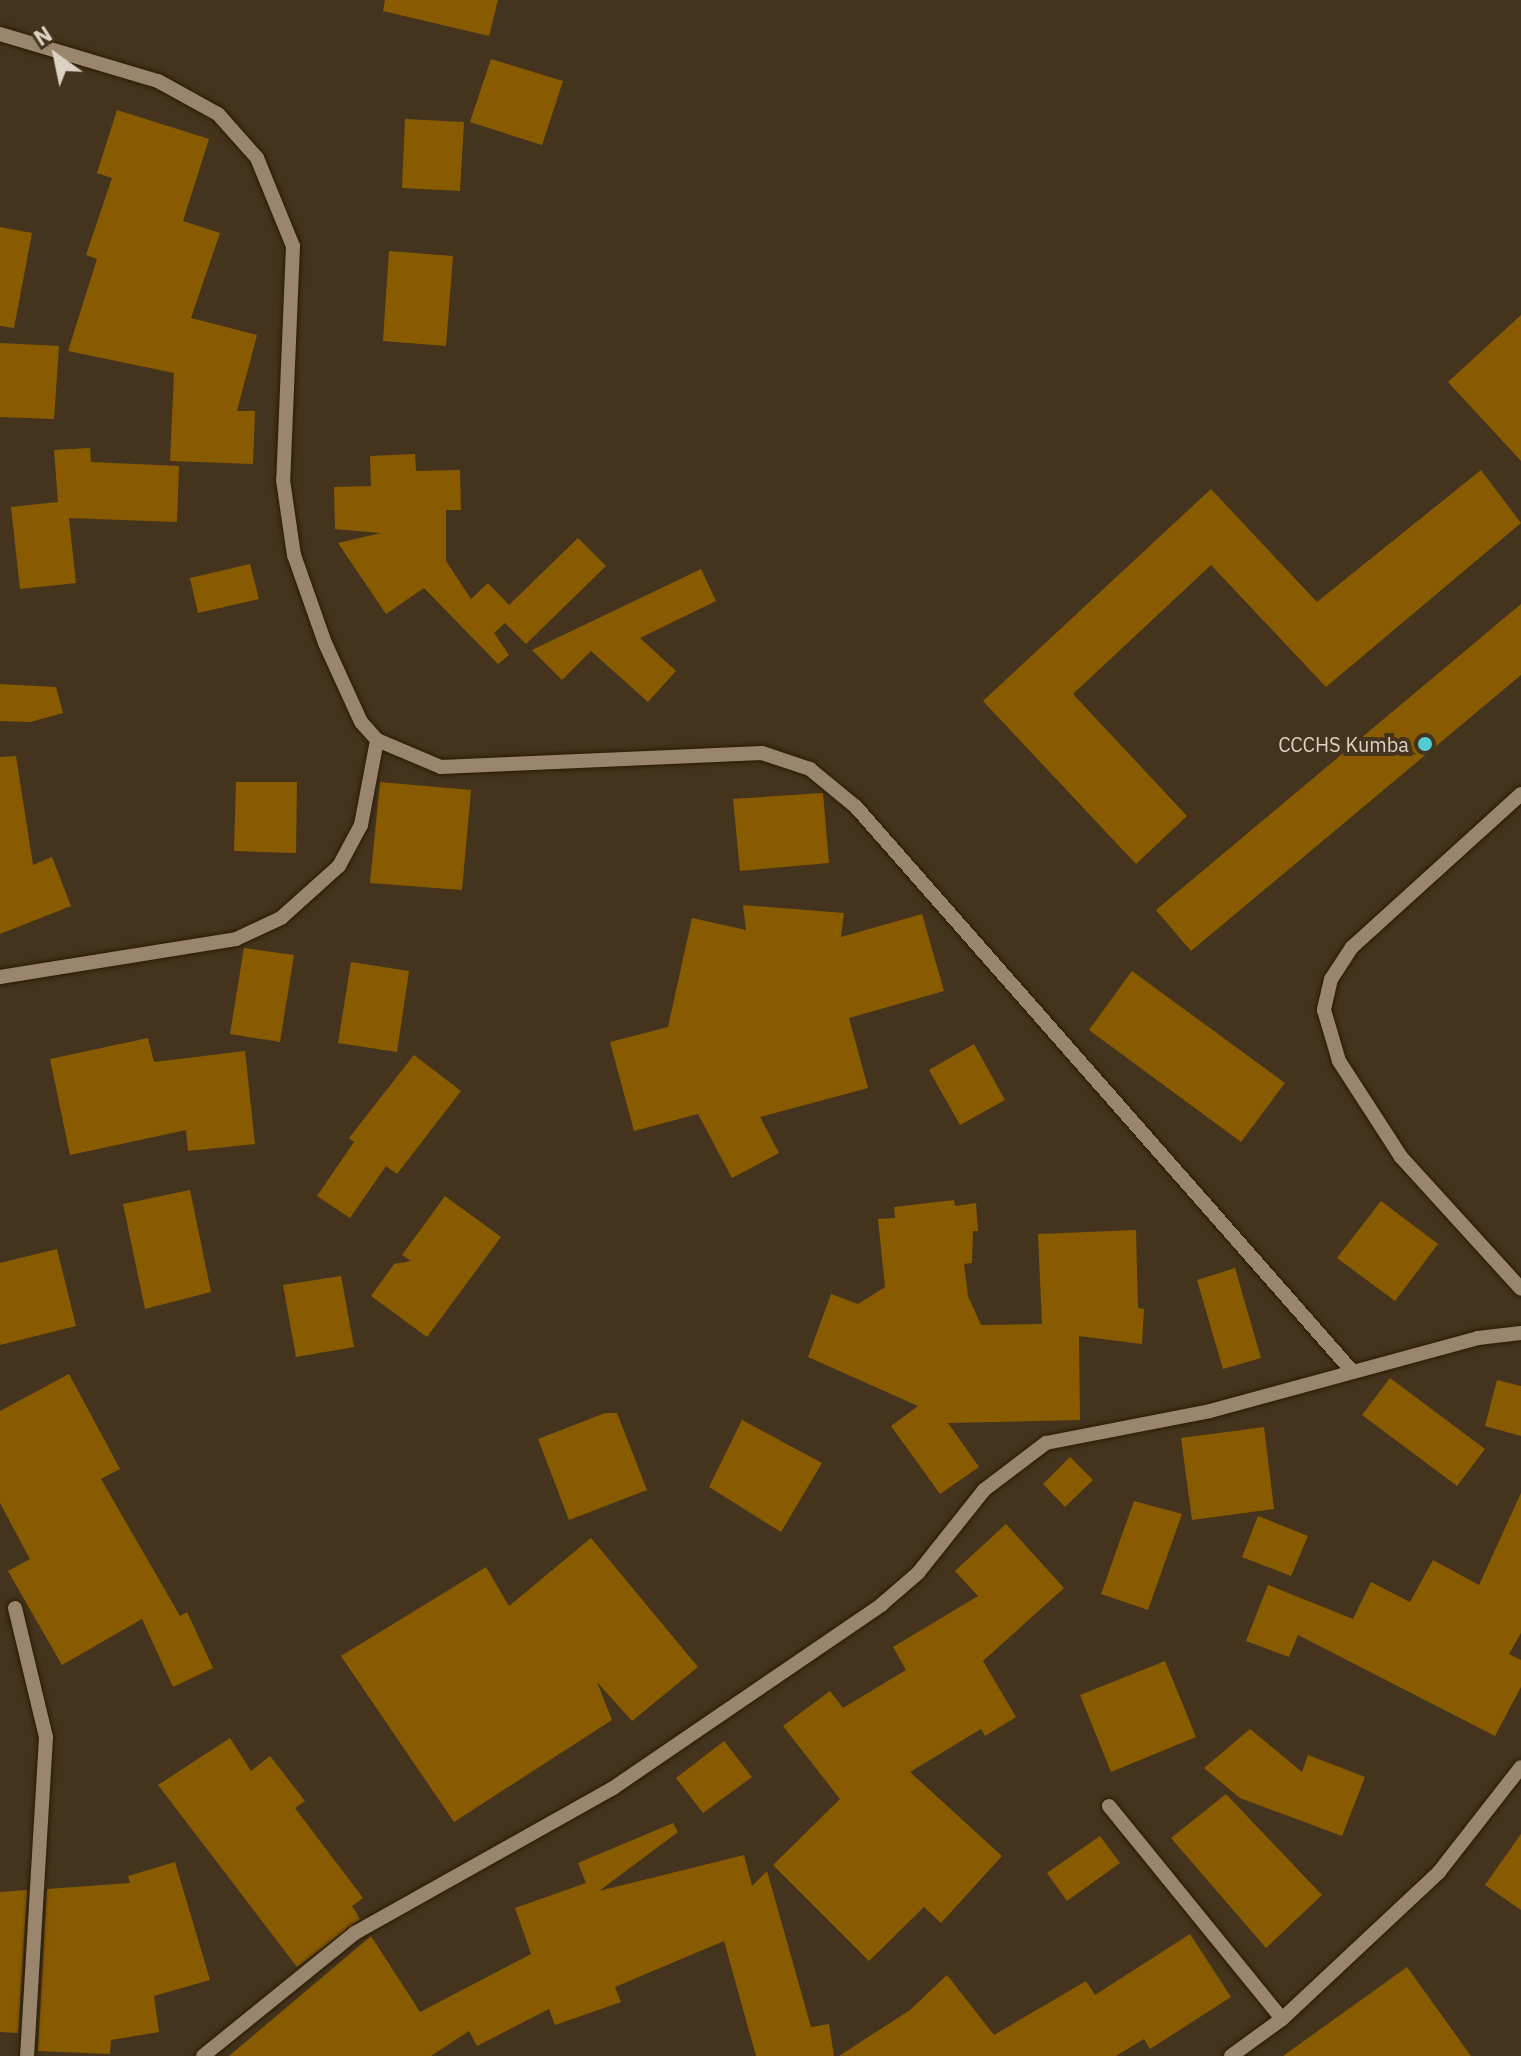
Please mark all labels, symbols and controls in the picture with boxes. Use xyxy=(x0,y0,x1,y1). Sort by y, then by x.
north arrow xyxy=(16,16,96,96)
text: N xyxy=(28,19,57,52)
place label: CCCHS Kumba xyxy=(1278,732,1409,756)
marker: CCCHS Kumba xyxy=(1416,735,1434,753)

